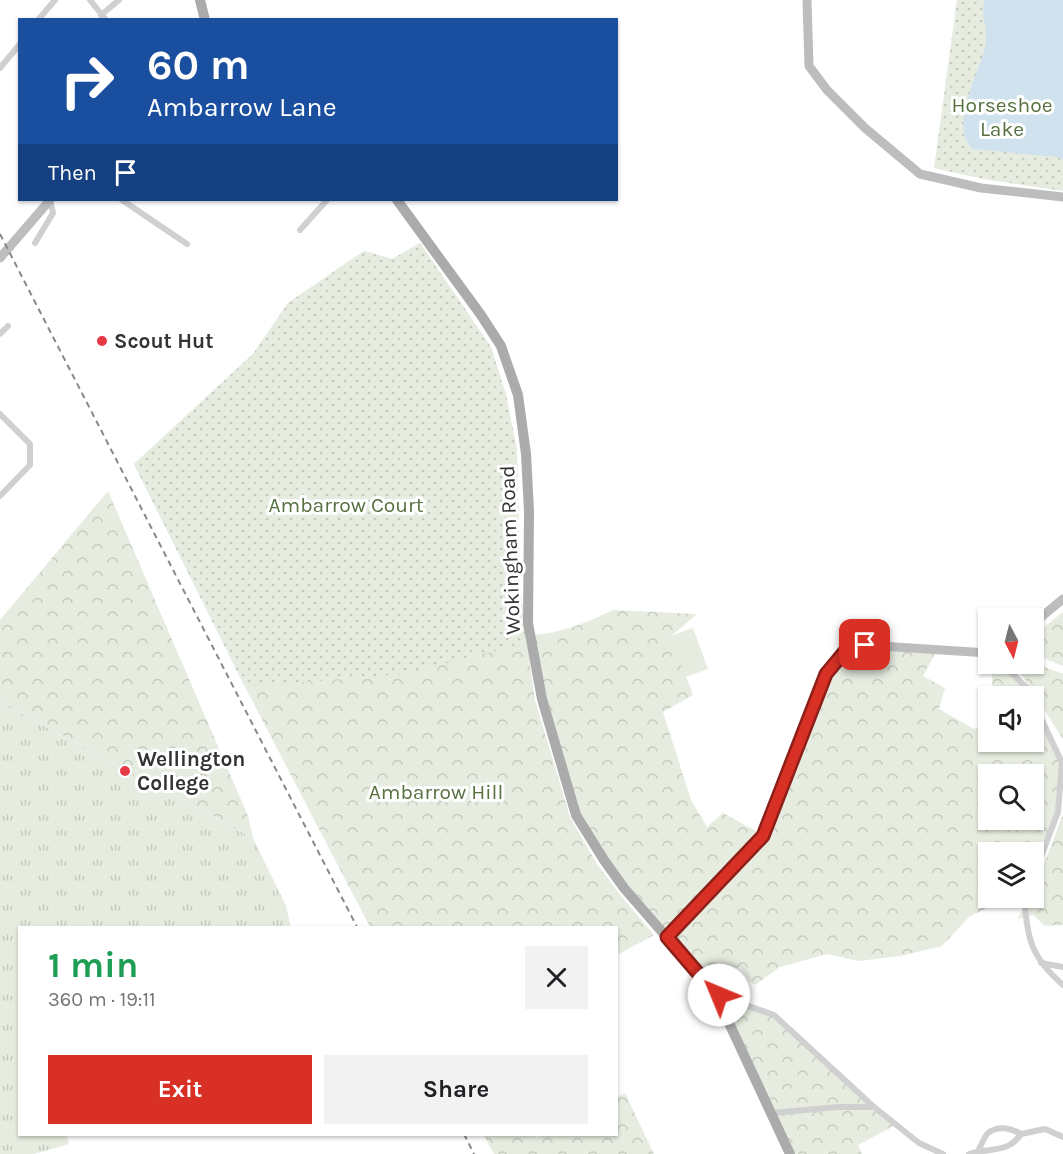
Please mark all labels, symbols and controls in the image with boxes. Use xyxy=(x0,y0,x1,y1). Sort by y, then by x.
text: 60 m xyxy=(147,40,250,90)
icon: right xyxy=(48,42,126,120)
text: Ambarrow Lane xyxy=(147,91,337,123)
park label: Horseshoe Lake xyxy=(952,93,1052,141)
icon: arrive xyxy=(109,156,142,189)
text: Then xyxy=(48,160,97,186)
place label: Scout Hut xyxy=(114,329,213,353)
marker: Scout Hut xyxy=(95,334,109,348)
street label: Wokingham Road xyxy=(495,465,525,635)
park label: Ambarrow Court xyxy=(268,493,424,517)
north arrow xyxy=(978,608,1044,674)
map controls xyxy=(978,608,1044,908)
pin xyxy=(839,619,890,670)
icon: arrive xyxy=(848,628,881,661)
button: sound xyxy=(978,686,1044,752)
place label: Wellington College xyxy=(137,747,245,795)
marker: Wellington College xyxy=(118,764,132,778)
button: search xyxy=(978,764,1044,830)
park label: Ambarrow Hill xyxy=(369,780,503,804)
button: layers xyxy=(978,842,1044,908)
text: 1 min xyxy=(48,944,138,986)
button: close xyxy=(525,946,588,1009)
position arrow xyxy=(687,963,751,1027)
text: 360 m · 19:11 xyxy=(48,988,156,1011)
button: Exit xyxy=(48,1055,312,1124)
button: Share xyxy=(324,1055,588,1124)

